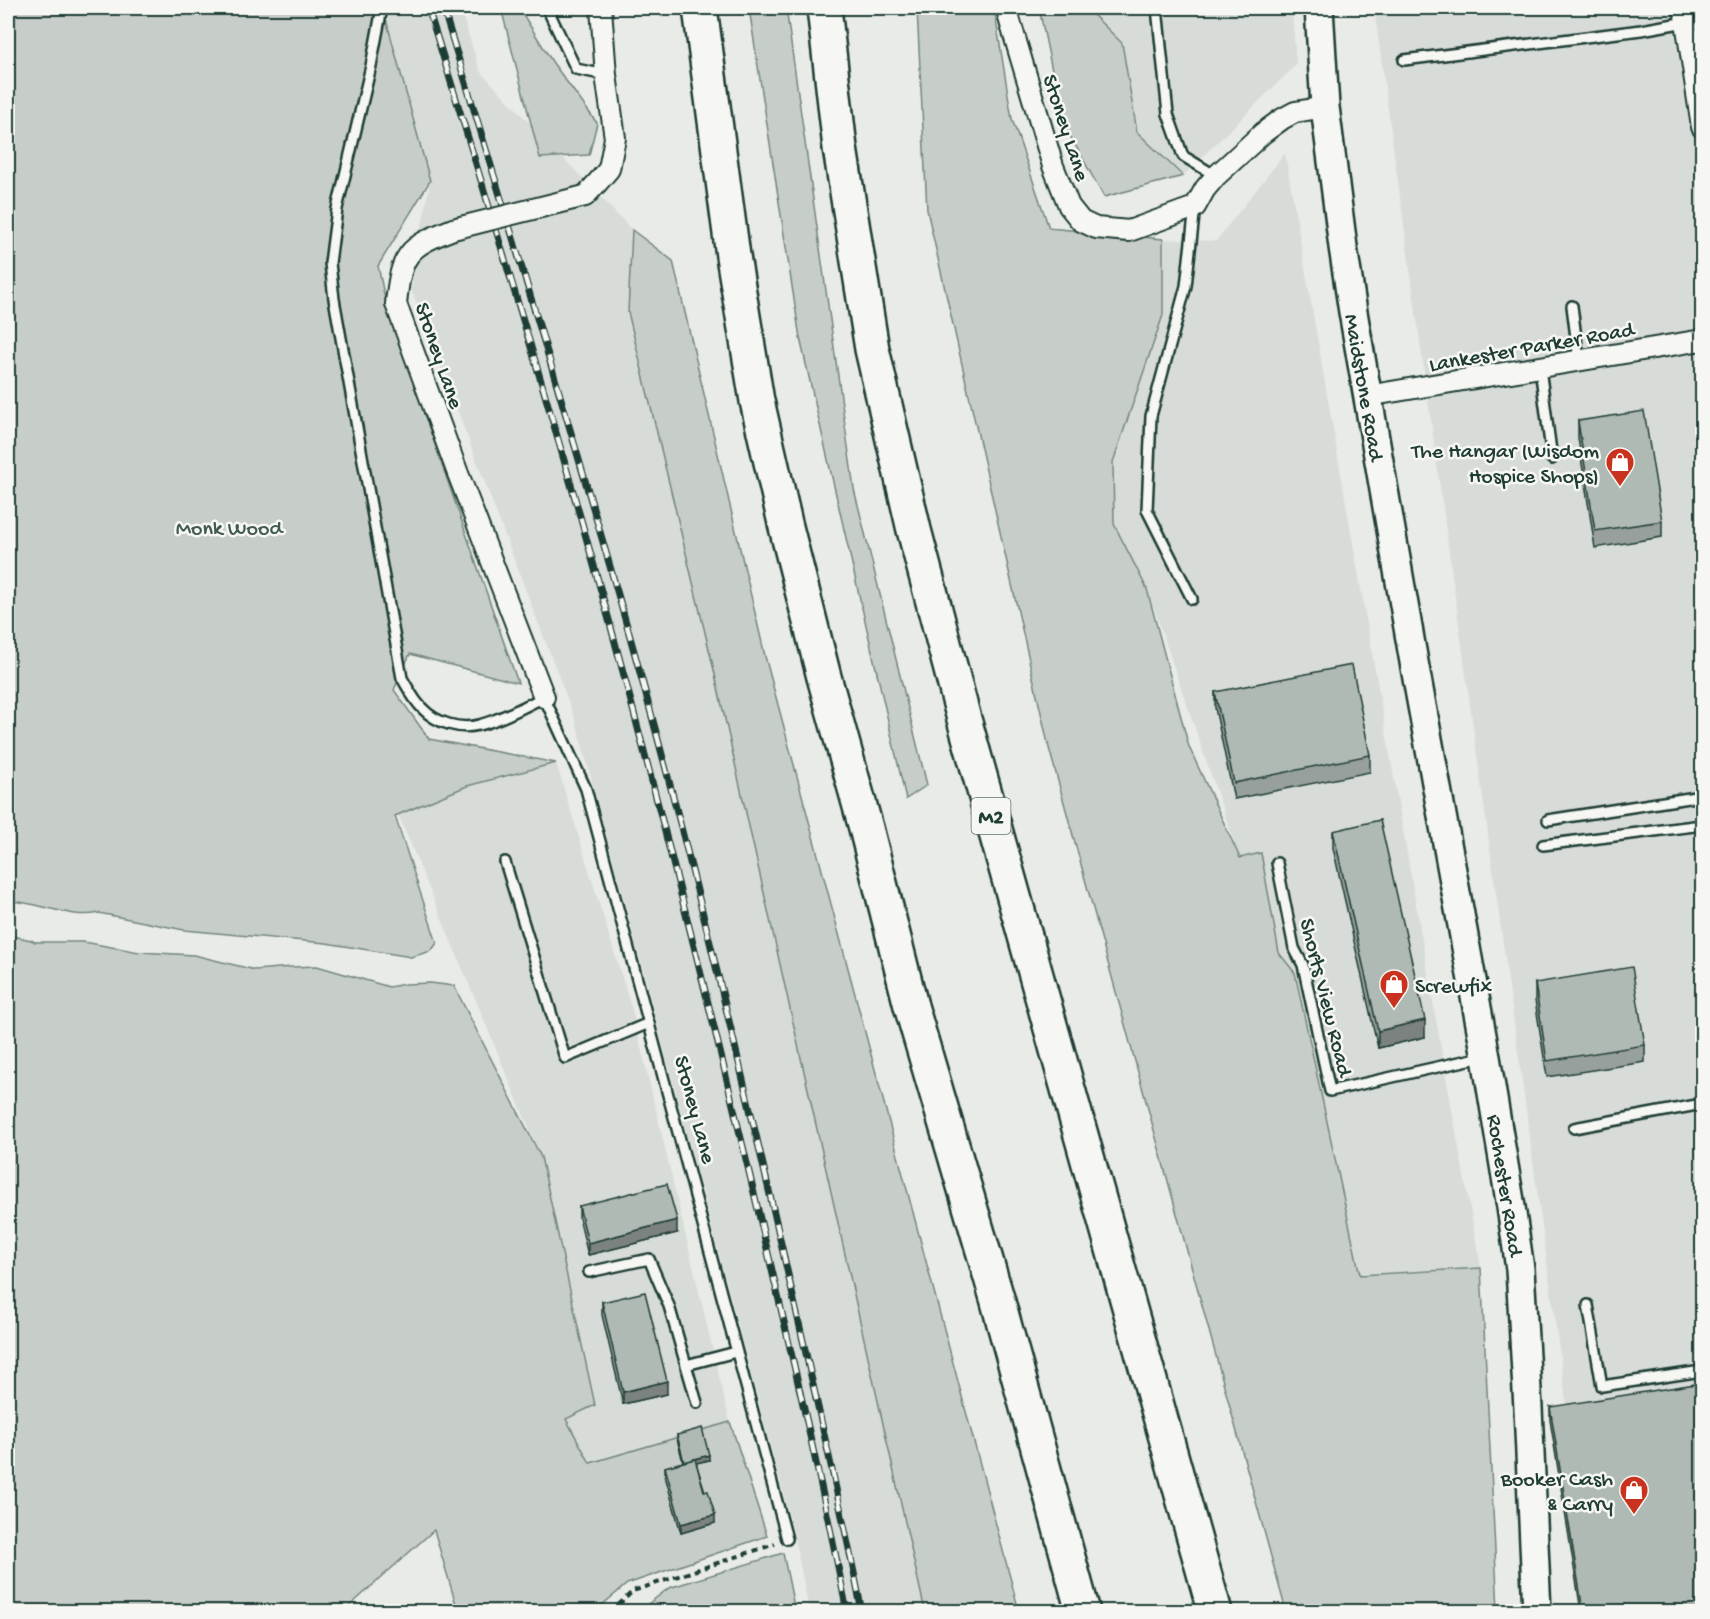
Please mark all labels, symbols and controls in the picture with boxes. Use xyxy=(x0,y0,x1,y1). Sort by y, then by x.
street label: Stoney Lane xyxy=(1035,72,1094,185)
street label: Stoney Lane xyxy=(407,300,468,413)
street label: Maidstone Road xyxy=(1336,312,1388,465)
street label: Lankester Parker Road xyxy=(1427,318,1638,380)
place label: The Hangar (Wisdom Hospice Shops) xyxy=(1409,440,1599,491)
shop icon: The Hangar (Wisdom Hospice Shops) xyxy=(1604,446,1636,488)
park label: Monk Wood xyxy=(176,517,284,543)
road number: M2 xyxy=(972,798,1010,834)
street label: Shorts View Road xyxy=(1292,916,1357,1082)
shop icon: Screwfix xyxy=(1378,968,1410,1010)
place label: Screwfix xyxy=(1415,975,1492,1001)
street label: Stoney Lane xyxy=(666,1053,720,1167)
street label: Rochester Road xyxy=(1479,1113,1527,1260)
place label: Booker Cash & Carry xyxy=(1500,1468,1613,1519)
shop icon: Booker Cash & Carry xyxy=(1618,1474,1650,1516)

